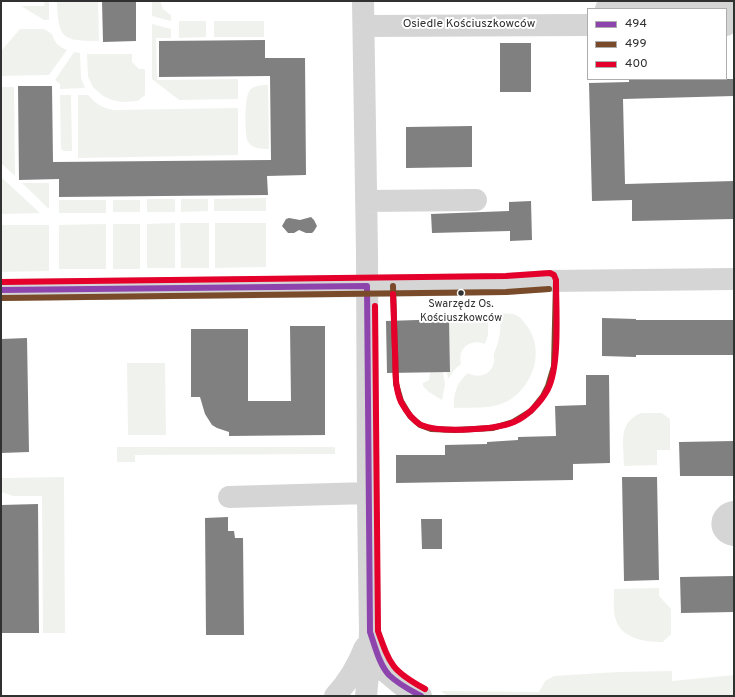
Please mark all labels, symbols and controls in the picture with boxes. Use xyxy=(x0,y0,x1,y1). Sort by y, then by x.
legend xyxy=(587,8,727,80)
text: 494 xyxy=(625,16,647,32)
street label: Osiedle Kościuszkowców xyxy=(403,18,535,32)
text: 499 xyxy=(625,36,647,52)
text: 400 xyxy=(625,56,648,72)
marker: Swarzędz Os. Kościuszkowców xyxy=(456,288,466,298)
place label: Swarzędz Os. Kościuszkowców xyxy=(420,298,502,324)

